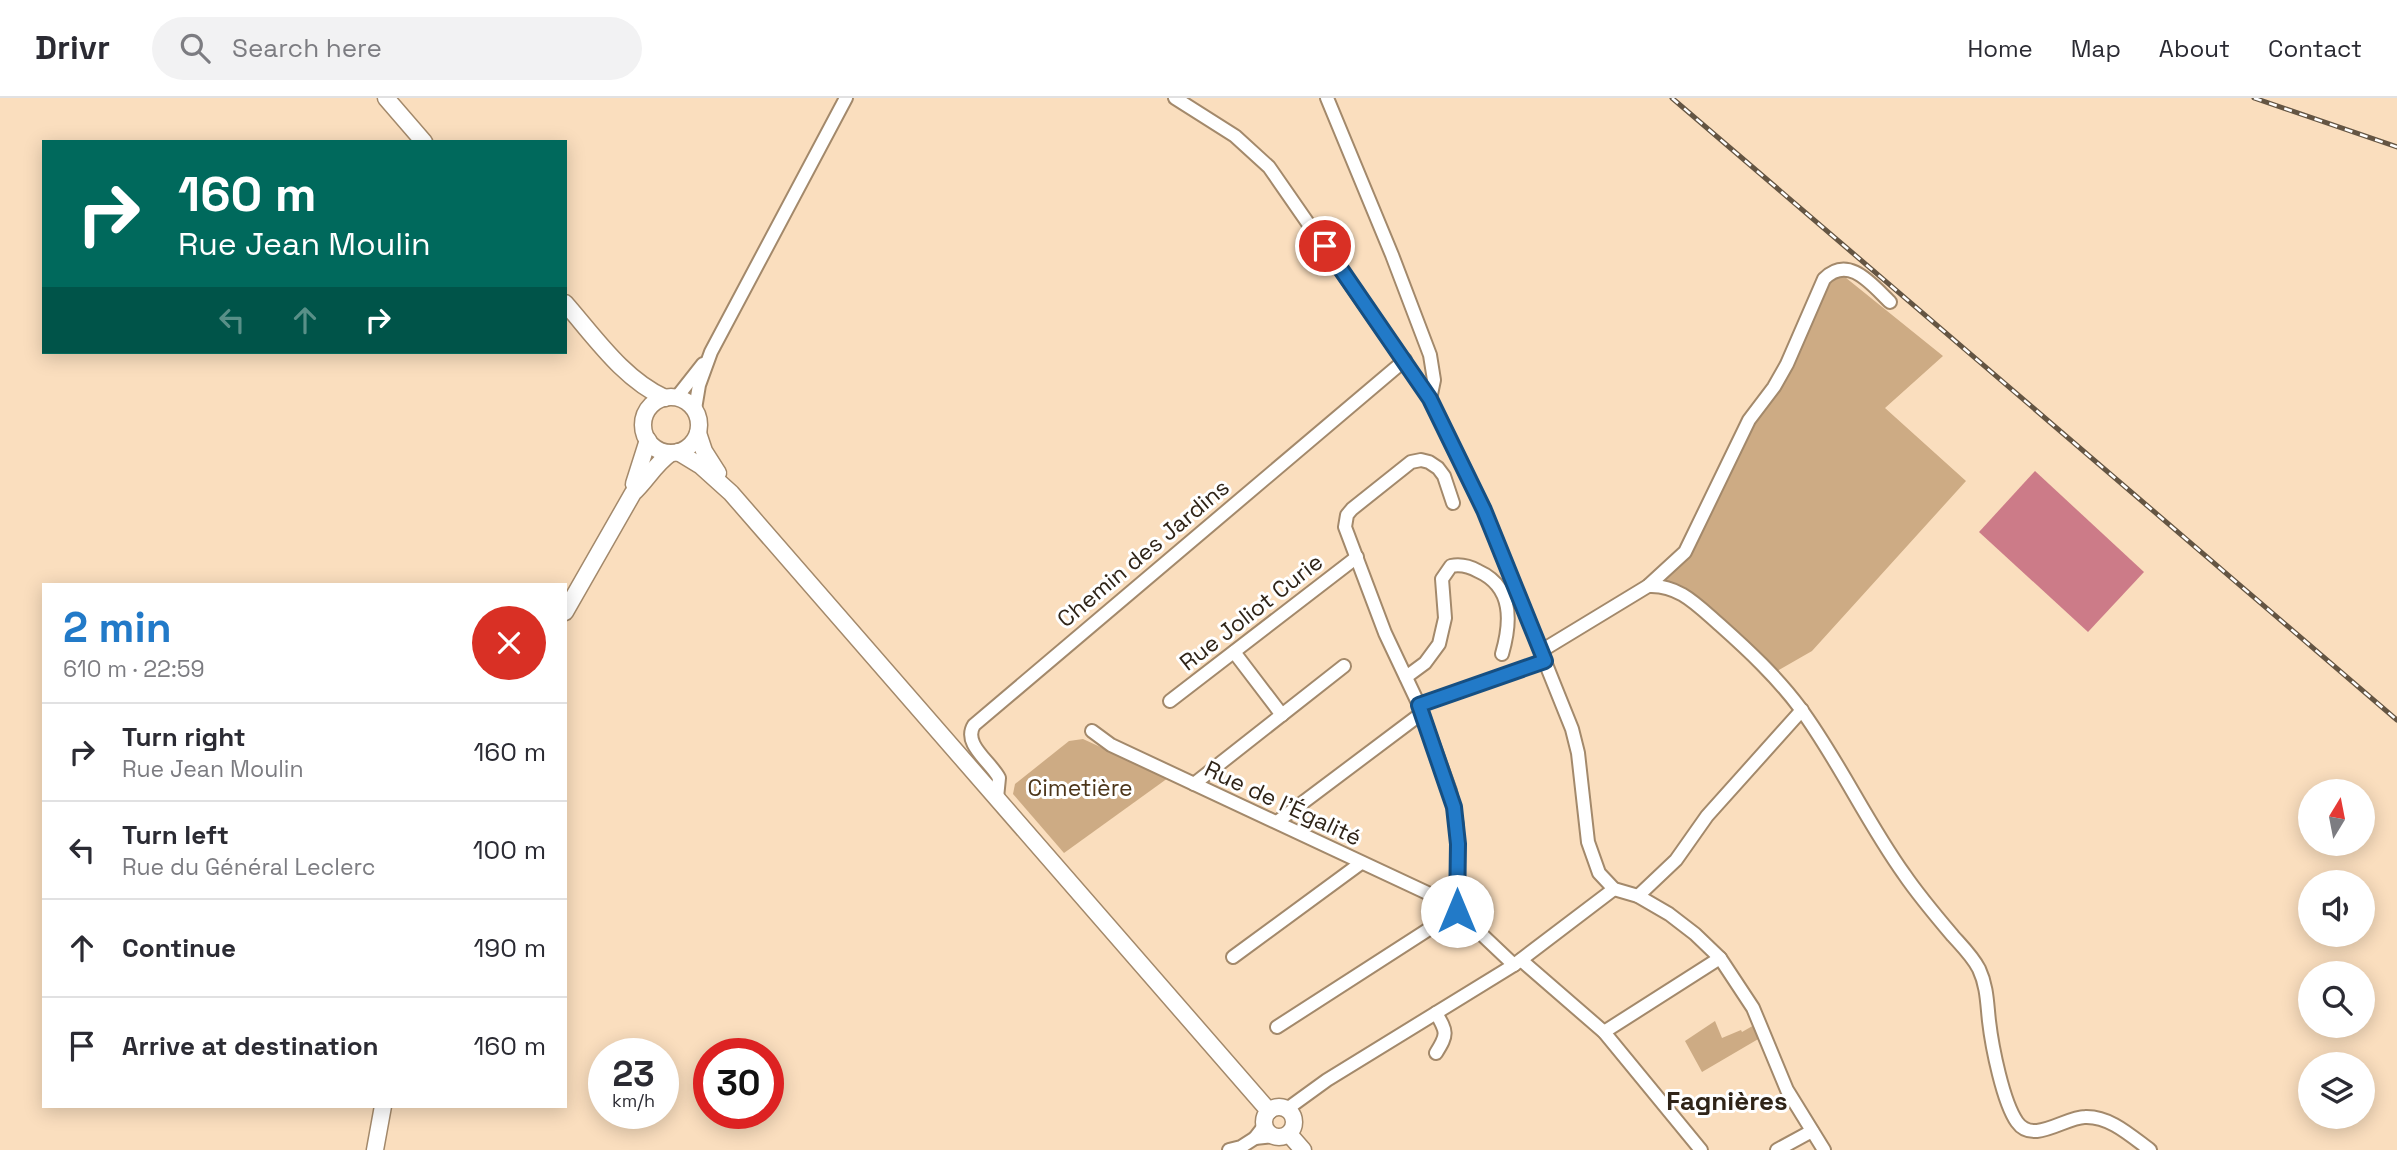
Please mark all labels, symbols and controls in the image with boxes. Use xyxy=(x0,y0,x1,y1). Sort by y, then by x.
search box xyxy=(152,17,642,80)
text: Drivr xyxy=(35,27,110,69)
icon: search xyxy=(176,29,214,67)
text: Search here xyxy=(232,31,382,65)
text: Home xyxy=(1967,33,2033,64)
text: Map xyxy=(2071,33,2121,64)
text: About xyxy=(2159,33,2230,64)
text: Contact xyxy=(2268,33,2362,64)
text: 160 m xyxy=(178,163,316,225)
icon: right xyxy=(63,168,154,259)
pin xyxy=(1295,216,1355,276)
text: Rue Jean Moulin xyxy=(178,224,431,264)
icon: arrive xyxy=(1306,227,1344,265)
icon: left xyxy=(213,301,251,339)
icon: ahead xyxy=(286,301,324,339)
icon: right xyxy=(359,301,397,339)
street label: Chemin des Jardins xyxy=(1051,472,1235,634)
street label: Rue Joliot Curie xyxy=(1173,547,1329,677)
text: 2 min xyxy=(63,601,172,654)
button: close xyxy=(472,606,546,680)
text: 610 m · 22:59 xyxy=(63,654,205,684)
text: Turn right xyxy=(122,720,246,754)
icon: right xyxy=(63,733,101,771)
text: 160 m xyxy=(474,735,546,769)
text: Rue Jean Moulin xyxy=(122,754,304,784)
street label: Rue de l'Égalité xyxy=(1200,754,1366,852)
park label: Cimetière xyxy=(1027,773,1133,803)
north arrow xyxy=(2298,779,2375,856)
map controls xyxy=(2298,779,2375,1129)
text: Turn left xyxy=(122,818,229,852)
icon: left xyxy=(63,831,101,869)
text: 100 m xyxy=(473,833,546,867)
text: Rue du Général Leclerc xyxy=(122,852,376,882)
button: sound xyxy=(2298,870,2375,947)
position arrow xyxy=(1420,874,1494,948)
icon: ahead xyxy=(63,929,101,967)
text: Continue xyxy=(122,931,236,965)
text: 190 m xyxy=(474,931,546,965)
button: search xyxy=(2298,961,2375,1038)
icon: arrive xyxy=(63,1027,101,1065)
text: Arrive at destination xyxy=(122,1029,379,1063)
text: 160 m xyxy=(474,1029,546,1063)
speed limit sign: 30 xyxy=(693,1038,784,1129)
text: 23 xyxy=(612,1052,655,1096)
button: layers xyxy=(2298,1052,2375,1129)
district label: Fagnières xyxy=(1666,1084,1788,1118)
text: km/h xyxy=(612,1089,655,1112)

